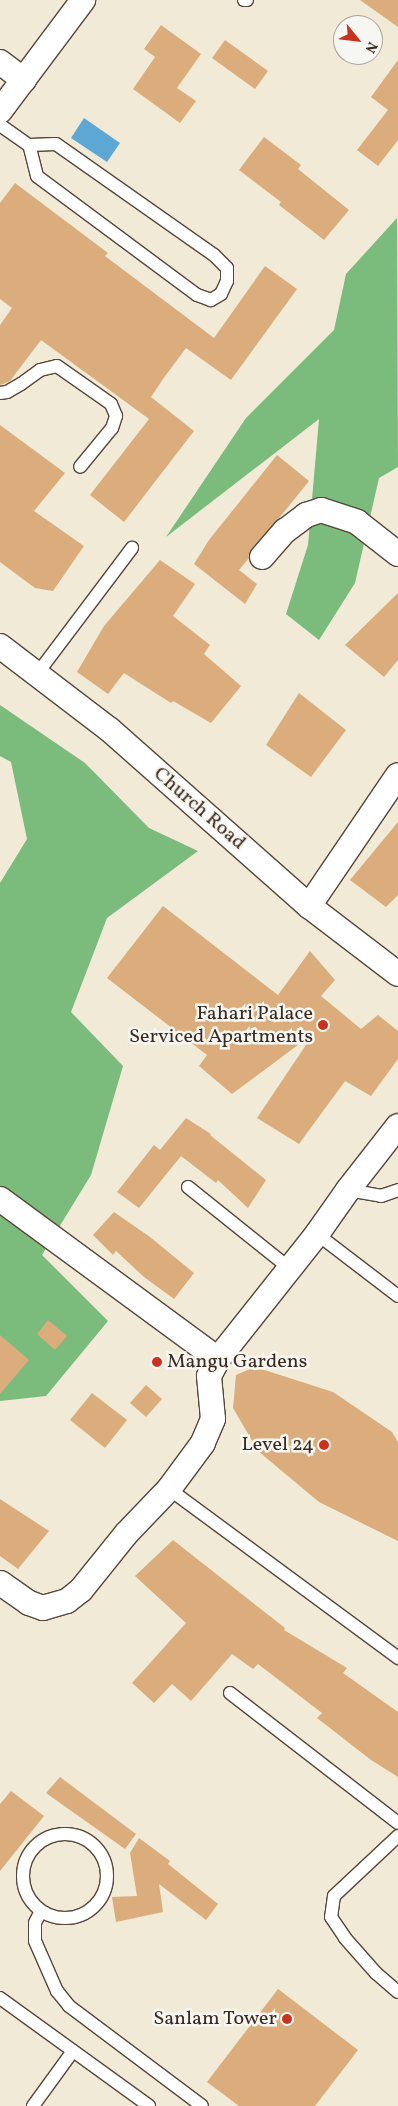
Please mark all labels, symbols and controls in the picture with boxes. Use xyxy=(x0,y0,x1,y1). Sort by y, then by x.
north arrow xyxy=(333,15,383,65)
text: N xyxy=(360,38,381,56)
street label: Church Road xyxy=(148,762,250,856)
place label: Fahari Palace Serviced Apartments xyxy=(129,1002,313,1049)
marker: Fahari Palace Serviced Apartments xyxy=(317,1019,329,1031)
place label: Mangu Gardens xyxy=(167,1350,307,1374)
marker: Mangu Gardens xyxy=(151,1356,163,1368)
place label: Level 24 xyxy=(242,1433,314,1457)
marker: Level 24 xyxy=(318,1439,330,1451)
place label: Sanlam Tower xyxy=(153,2007,277,2031)
marker: Sanlam Tower xyxy=(281,2013,293,2025)

